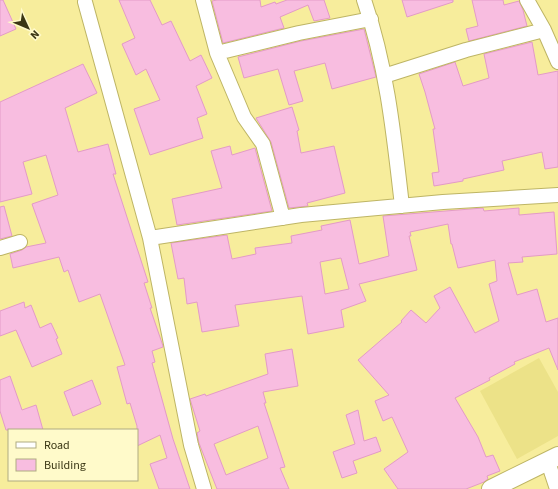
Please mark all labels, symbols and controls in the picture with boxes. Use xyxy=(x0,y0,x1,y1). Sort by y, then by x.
north arrow xyxy=(8,8,48,48)
text: N xyxy=(27,27,43,42)
legend xyxy=(8,429,138,481)
text: Road xyxy=(44,437,70,454)
text: Building xyxy=(44,457,86,474)

